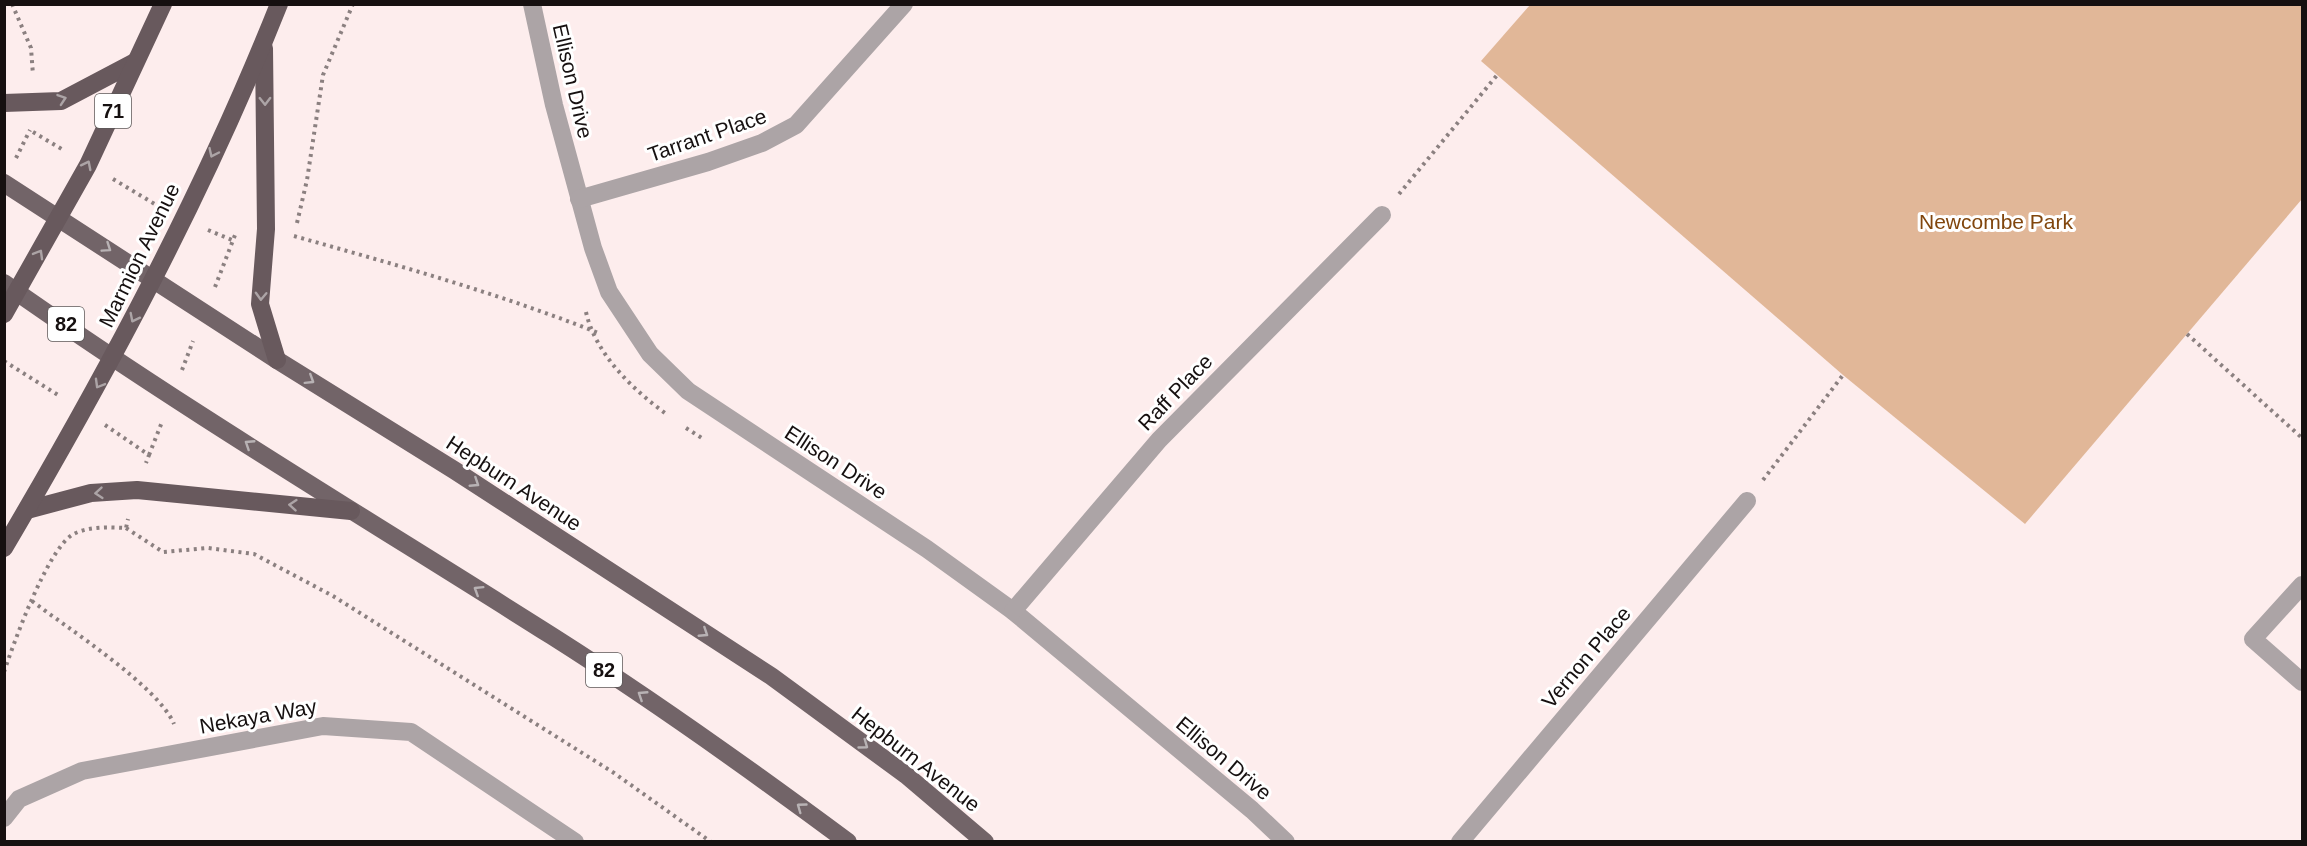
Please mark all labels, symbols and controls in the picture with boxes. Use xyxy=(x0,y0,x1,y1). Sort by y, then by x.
street label: Ellison Drive xyxy=(549,22,597,140)
one-way arrow xyxy=(56,94,67,106)
road number: 71 xyxy=(95,94,131,128)
one-way arrow xyxy=(258,97,271,106)
street label: Tarrant Place xyxy=(645,104,769,166)
one-way arrow xyxy=(208,147,220,158)
one-way arrow xyxy=(80,161,92,172)
street label: Marmion Avenue xyxy=(94,179,184,331)
park label: Newcombe Park xyxy=(1919,210,2074,233)
one-way arrow xyxy=(100,241,111,252)
one-way arrow xyxy=(31,250,43,261)
one-way arrow xyxy=(255,292,268,301)
road number: 82 xyxy=(48,307,84,341)
one-way arrow xyxy=(130,312,141,322)
street label: Raff Place xyxy=(1133,349,1217,435)
one-way arrow xyxy=(304,372,314,384)
one-way arrow xyxy=(94,378,106,388)
street label: Ellison Drive xyxy=(781,421,891,503)
street label: Hepburn Avenue xyxy=(442,431,586,535)
one-way arrow xyxy=(245,440,255,452)
one-way arrow xyxy=(469,476,479,488)
one-way arrow xyxy=(94,486,103,499)
one-way arrow xyxy=(288,499,297,512)
one-way arrow xyxy=(473,586,484,597)
street label: Vernon Place xyxy=(1537,602,1635,712)
one-way arrow xyxy=(698,626,709,637)
road number: 82 xyxy=(586,653,622,687)
one-way arrow xyxy=(637,691,648,702)
street label: Nekaya Way xyxy=(198,694,319,738)
street label: Hepburn Avenue xyxy=(847,702,985,816)
street label: Ellison Drive xyxy=(1172,712,1276,804)
one-way arrow xyxy=(858,737,869,748)
one-way arrow xyxy=(797,803,808,814)

